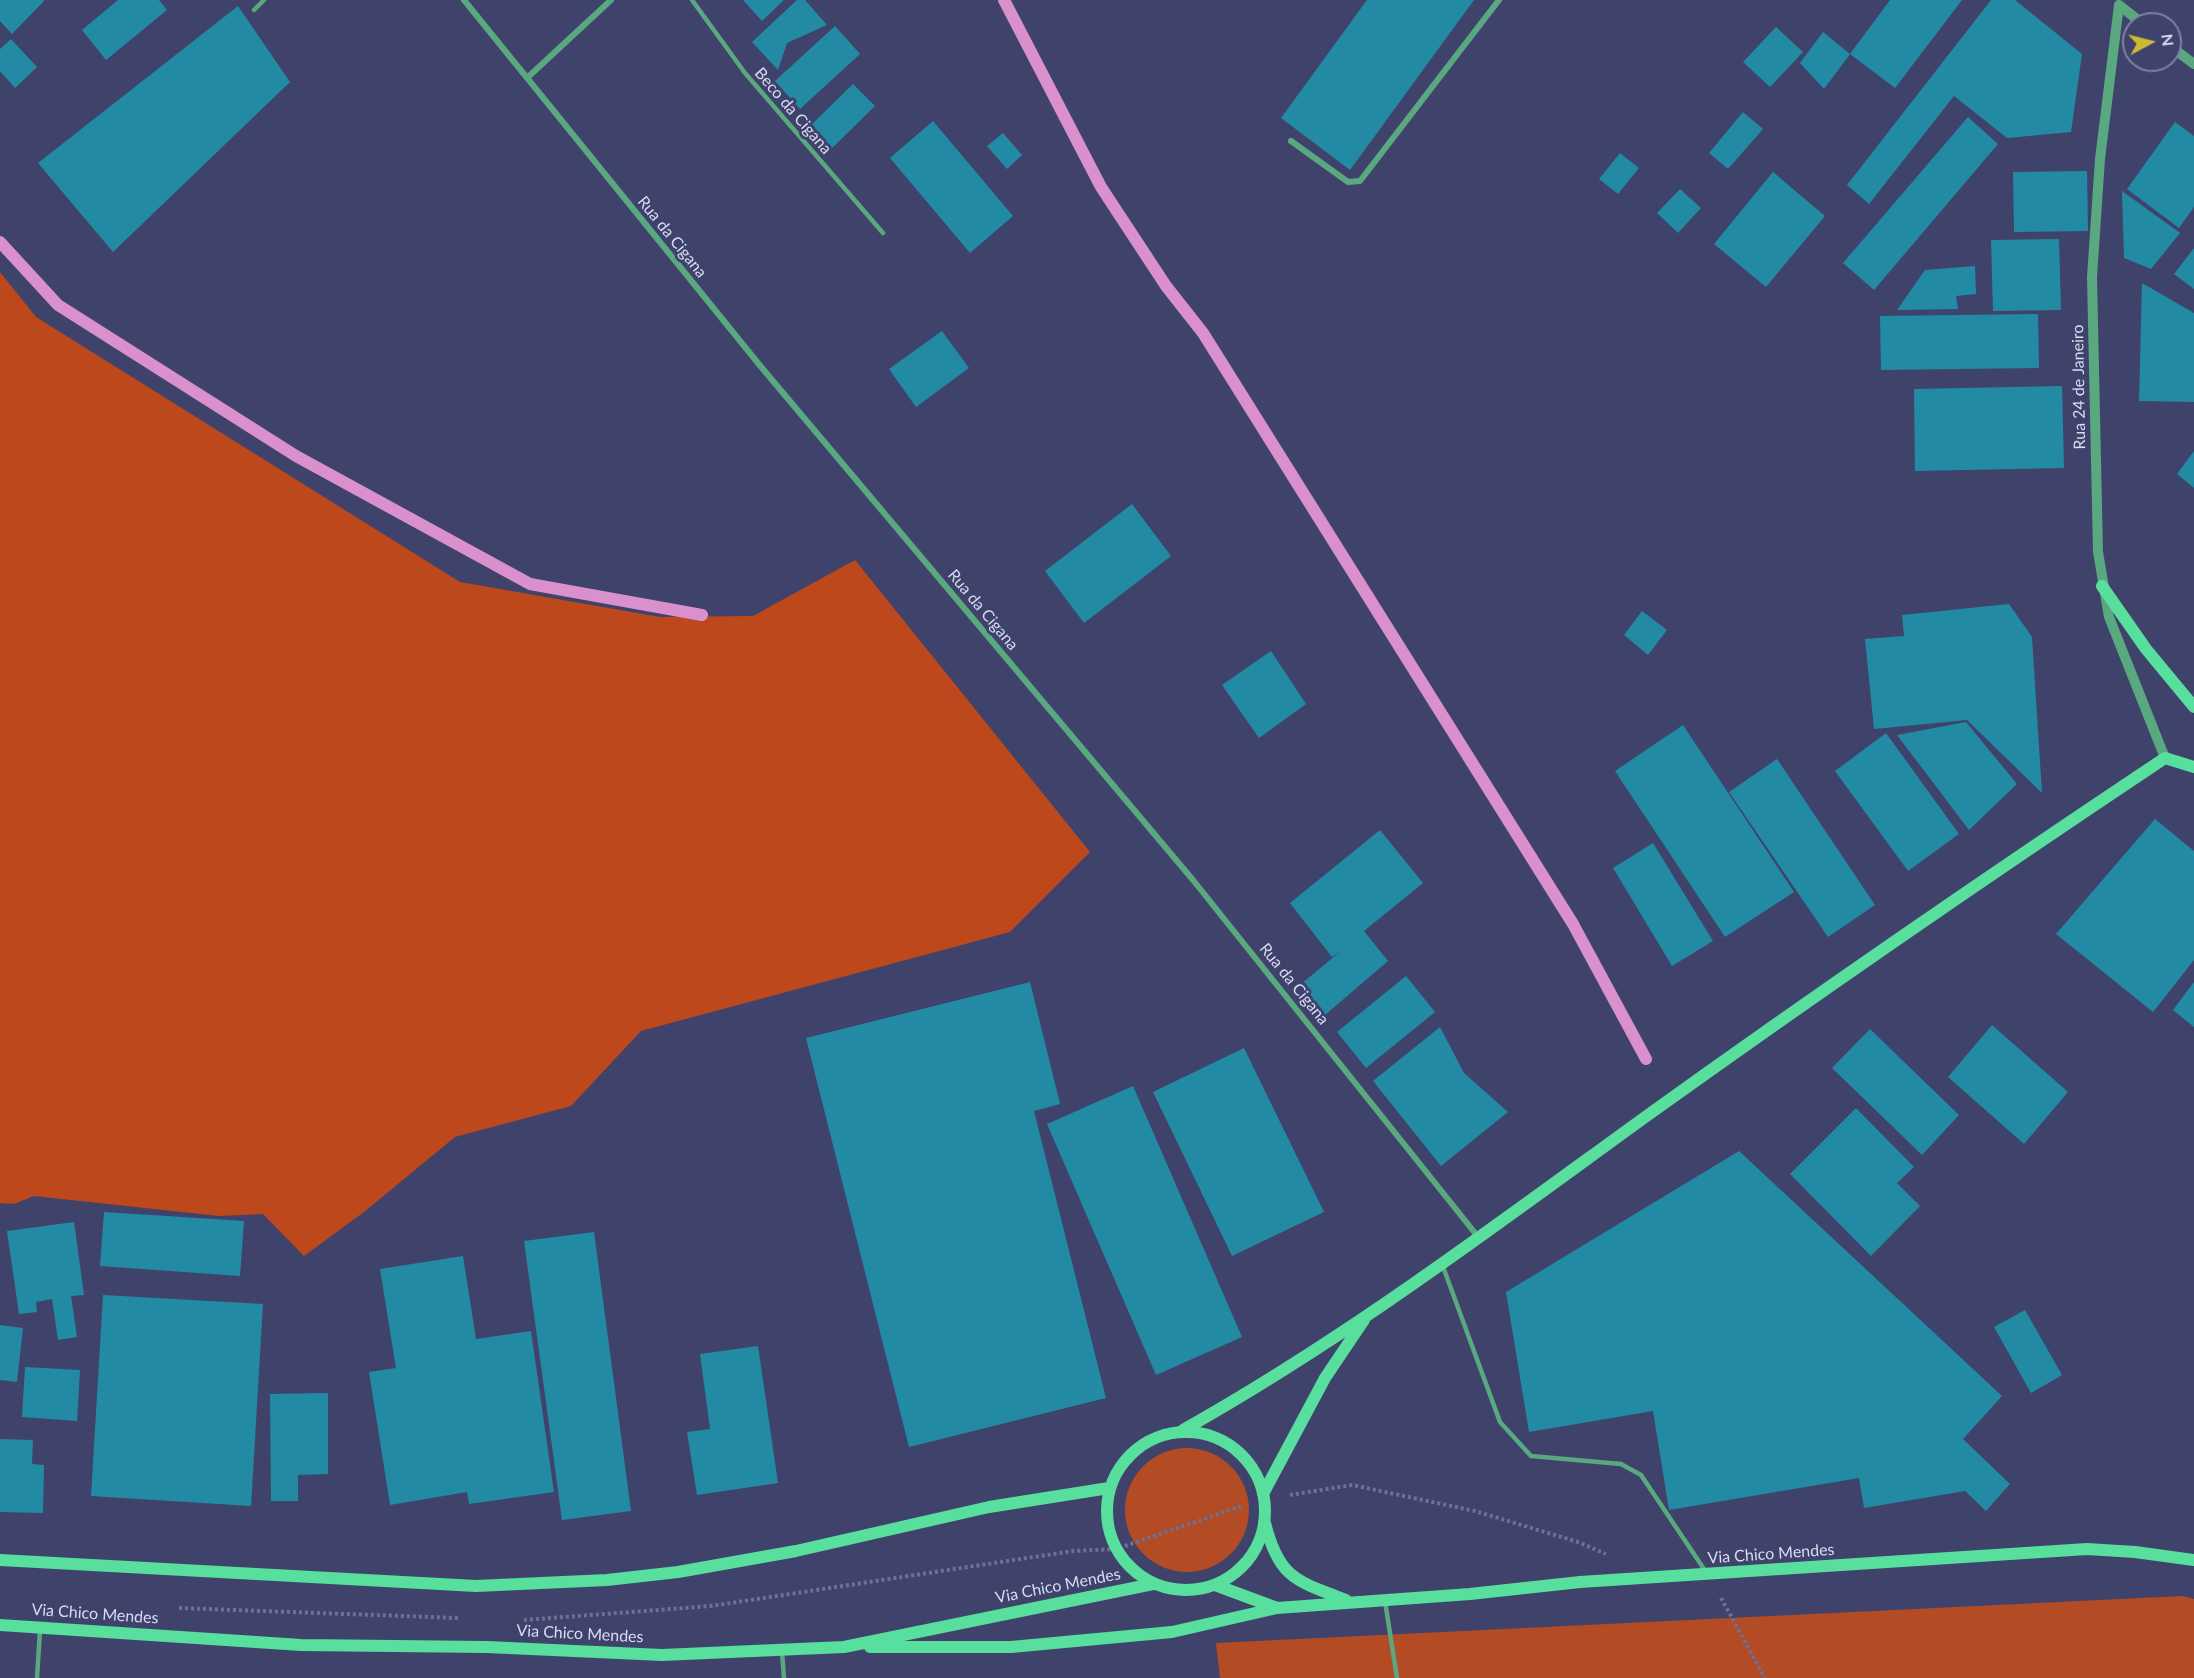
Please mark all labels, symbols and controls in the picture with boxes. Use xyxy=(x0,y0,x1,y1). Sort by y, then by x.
north arrow xyxy=(2122,12,2182,72)
text: N xyxy=(2158,33,2179,47)
street label: Beco da Cigana xyxy=(750,64,836,158)
street label: Rua da Cigana xyxy=(633,192,711,282)
street label: Rua 24 de Janeiro xyxy=(2068,324,2090,450)
street label: Rua da Cigana xyxy=(944,566,1022,654)
street label: Rua da Cigana xyxy=(1255,939,1333,1029)
street label: Via Chico Mendes xyxy=(1707,1540,1835,1568)
street label: Via Chico Mendes xyxy=(994,1564,1122,1608)
street label: Via Chico Mendes xyxy=(31,1600,159,1628)
street label: Via Chico Mendes xyxy=(516,1621,644,1647)

